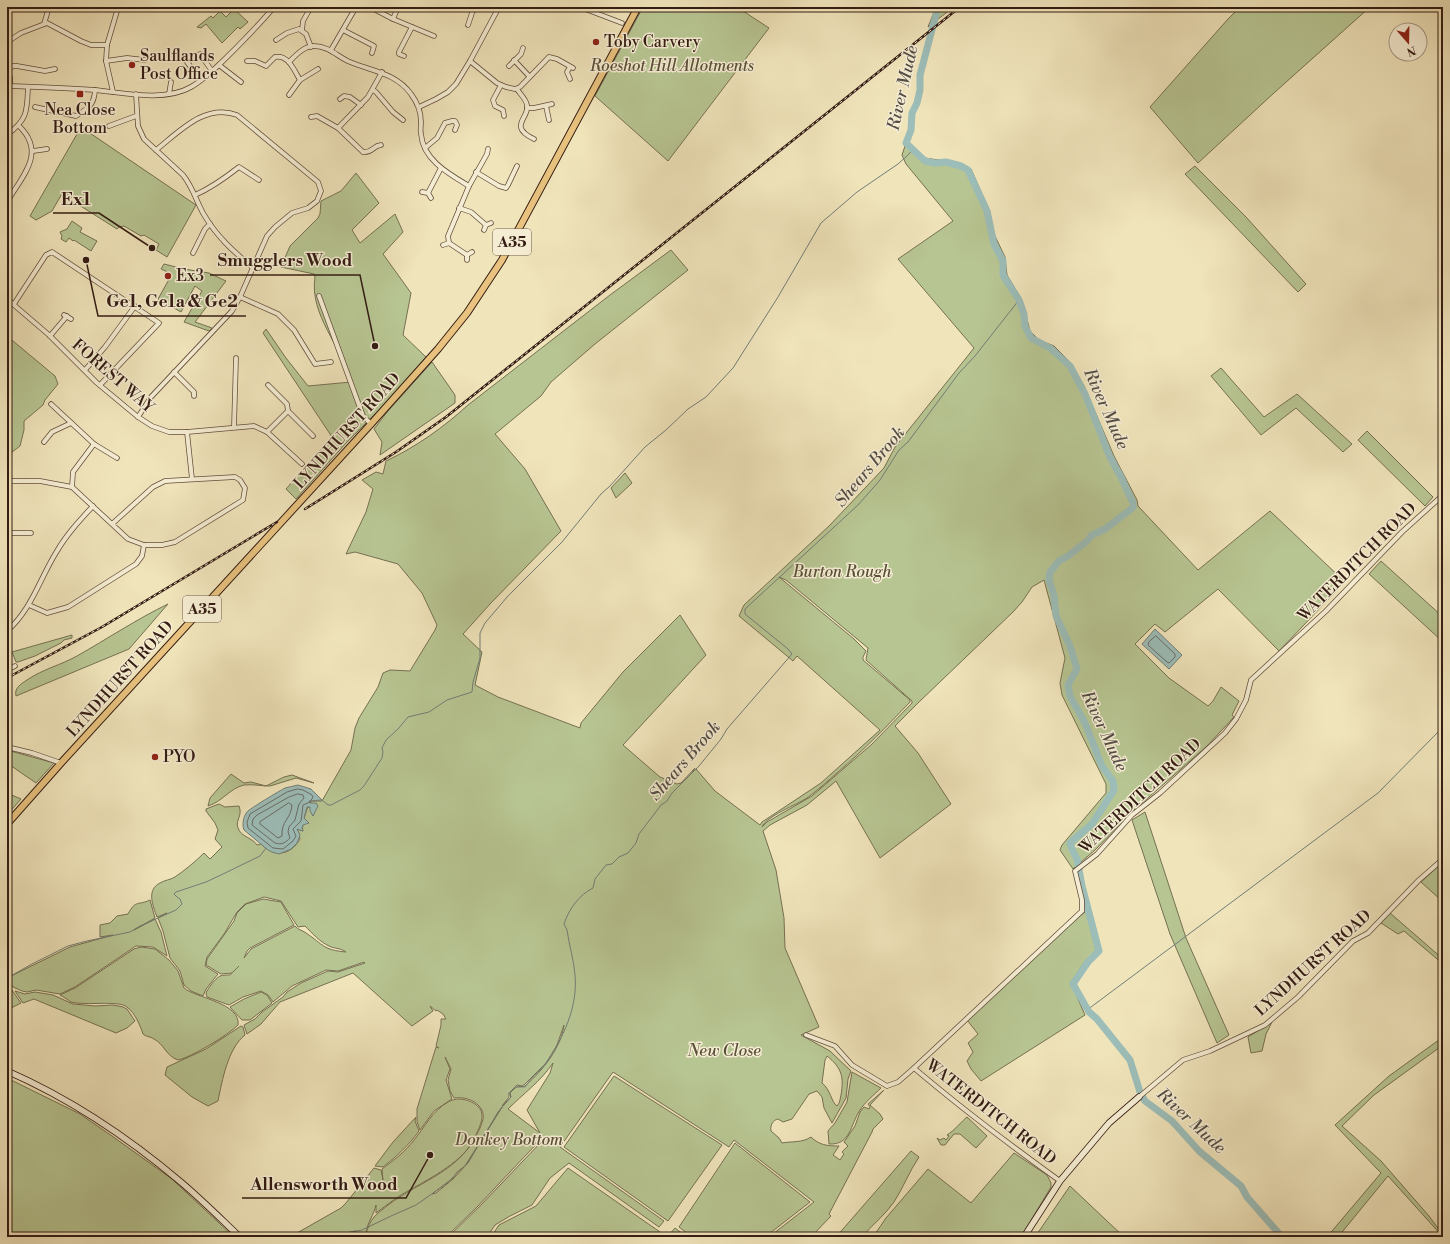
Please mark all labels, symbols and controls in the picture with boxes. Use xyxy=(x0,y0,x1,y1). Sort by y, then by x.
north arrow xyxy=(1388,22,1428,62)
place label: Toby Carvery xyxy=(604,32,701,52)
marker: Toby Carvery xyxy=(591,37,601,47)
text: N xyxy=(1404,42,1418,59)
water label: River Mude xyxy=(882,43,923,134)
place label: Saulflands Post Office xyxy=(140,46,218,84)
park label: Roeshot Hill Allotments xyxy=(589,56,754,76)
marker: Saulflands Post Office xyxy=(127,60,137,70)
marker: Nea Close Bottom xyxy=(75,89,85,99)
place label: Nea Close Bottom xyxy=(45,100,116,138)
callout: Ex1 xyxy=(53,184,99,213)
text: Ex1 xyxy=(61,189,92,211)
road number: A35 xyxy=(493,229,531,255)
callout: Smugglers Wood xyxy=(210,246,360,275)
text: Smugglers Wood xyxy=(218,250,353,272)
place label: Ex3 xyxy=(176,266,204,286)
marker: Ex3 xyxy=(163,271,173,281)
callout: Ge1, Ge1a & Ge2 xyxy=(98,287,246,316)
text: Ge1, Ge1a & Ge2 xyxy=(106,291,238,313)
street label: FOREST WAY xyxy=(68,335,160,418)
water label: River Mude xyxy=(1078,364,1134,453)
street label: LYNDHURST ROAD xyxy=(289,369,405,493)
water label: Shears Brook xyxy=(830,422,910,512)
street label: WATERDITCH ROAD xyxy=(1293,498,1421,626)
park label: Burton Rough xyxy=(792,562,891,582)
road number: A35 xyxy=(183,596,221,622)
street label: LYNDHURST ROAD xyxy=(62,617,178,741)
water label: River Mude xyxy=(1075,686,1132,775)
water label: Shears Brook xyxy=(644,717,726,805)
street label: WATERDITCH ROAD xyxy=(1074,734,1205,859)
place label: PYO xyxy=(163,747,196,767)
marker: PYO xyxy=(150,752,160,762)
street label: LYNDHURST ROAD xyxy=(1251,905,1375,1021)
park label: New Close xyxy=(686,1041,761,1061)
street label: WATERDITCH ROAD xyxy=(921,1054,1060,1169)
water label: River Mude xyxy=(1151,1083,1230,1159)
park label: Donkey Bottom xyxy=(454,1130,564,1150)
callout: Allensworth Wood xyxy=(242,1169,406,1198)
text: Allensworth Wood xyxy=(249,1174,398,1196)

